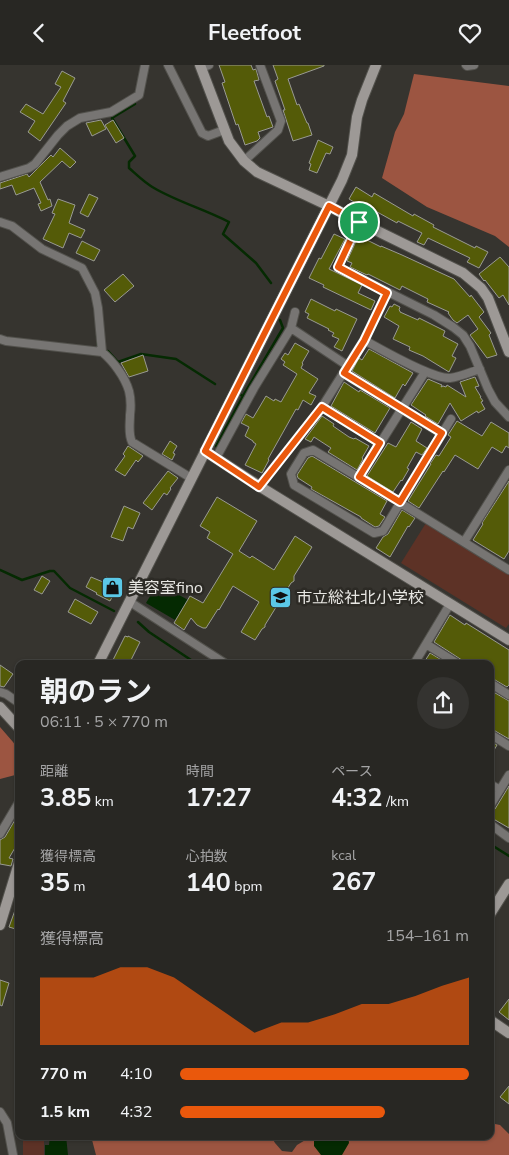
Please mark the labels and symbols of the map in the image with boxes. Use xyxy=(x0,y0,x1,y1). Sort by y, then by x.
pin xyxy=(338,201,380,243)
shop icon: 美容室fino xyxy=(100,575,124,599)
place label: 美容室fino xyxy=(128,577,203,599)
school or university icon: 市立総社北小学校 xyxy=(268,585,292,609)
place label: 市立総社北小学校 xyxy=(296,587,424,609)

